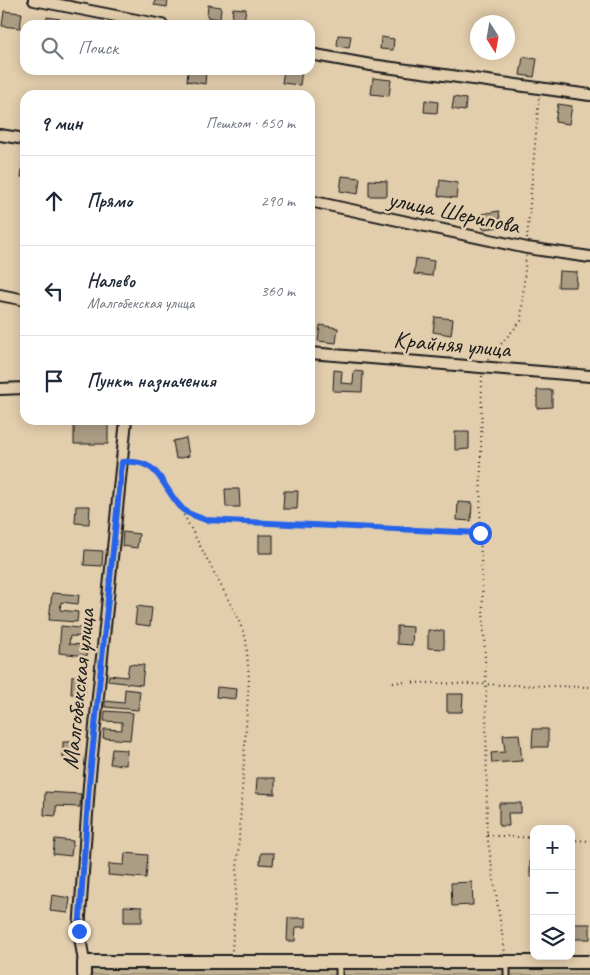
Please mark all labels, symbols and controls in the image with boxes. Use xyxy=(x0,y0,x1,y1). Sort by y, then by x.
north arrow xyxy=(470,15,515,60)
search box xyxy=(20,20,315,75)
icon: search xyxy=(38,34,66,62)
text: Поиск xyxy=(78,36,118,60)
text: 9 мин xyxy=(40,110,82,136)
text: Пешком · 650 m xyxy=(206,113,295,133)
street label: улица Шерипова xyxy=(384,183,524,241)
icon: ahead xyxy=(40,187,68,215)
text: Прямо xyxy=(87,189,132,213)
text: 290 m xyxy=(261,191,295,211)
text: Налево xyxy=(87,269,135,293)
icon: left xyxy=(40,277,68,305)
text: 360 m xyxy=(261,281,295,301)
text: Малгобекская улица xyxy=(87,293,194,313)
street label: Крайняя улица xyxy=(392,324,513,364)
icon: arrive xyxy=(40,367,68,395)
text: Пункт назначения xyxy=(87,369,216,393)
route start xyxy=(469,522,492,545)
street label: Малгобекская улица xyxy=(55,606,101,771)
map controls xyxy=(530,825,575,960)
button: + xyxy=(530,825,575,870)
button: − xyxy=(530,870,575,915)
button: layers xyxy=(530,915,575,960)
route end xyxy=(68,920,91,943)

